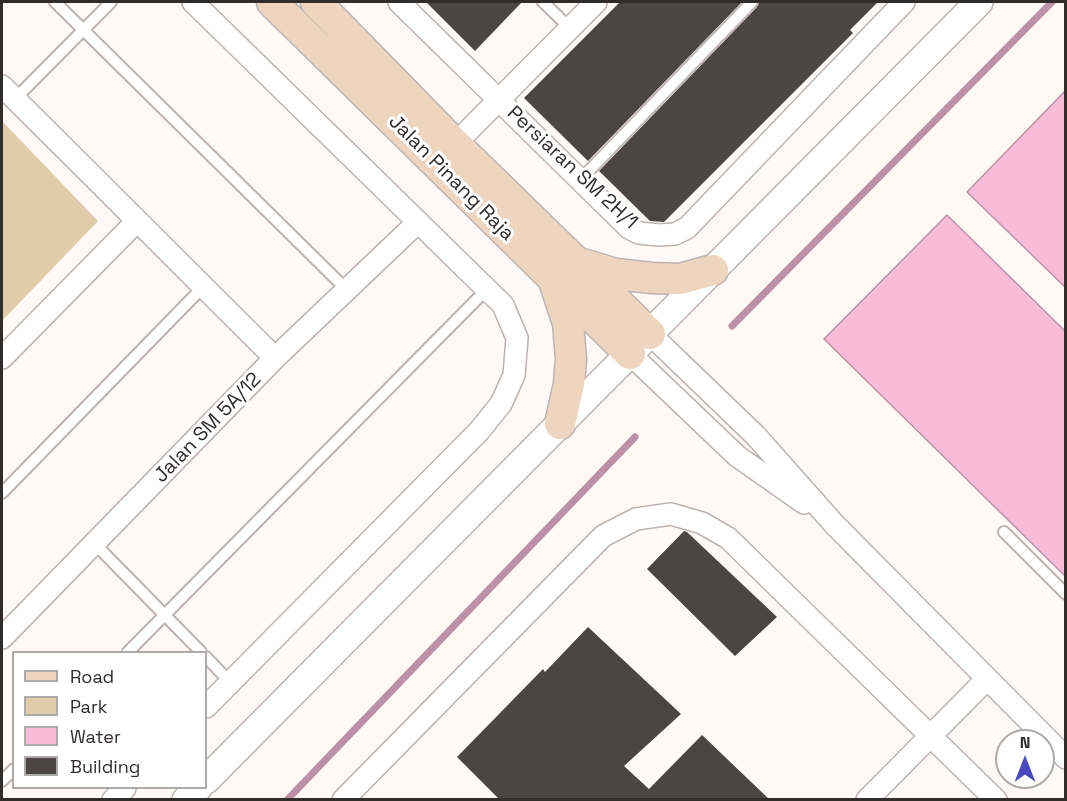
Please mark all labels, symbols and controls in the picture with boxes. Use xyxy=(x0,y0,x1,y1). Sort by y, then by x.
street label: Persiaran SM 2H/1 xyxy=(502,101,642,235)
street label: Jalan Pinang Raja xyxy=(383,110,519,246)
street label: Jalan SM 5A/12 xyxy=(149,368,267,488)
legend xyxy=(12,651,207,789)
text: Road xyxy=(70,665,114,688)
text: Park xyxy=(70,695,107,718)
text: Water xyxy=(70,725,121,748)
north arrow xyxy=(995,729,1055,789)
text: N xyxy=(1020,732,1030,753)
text: Building xyxy=(70,755,140,778)

